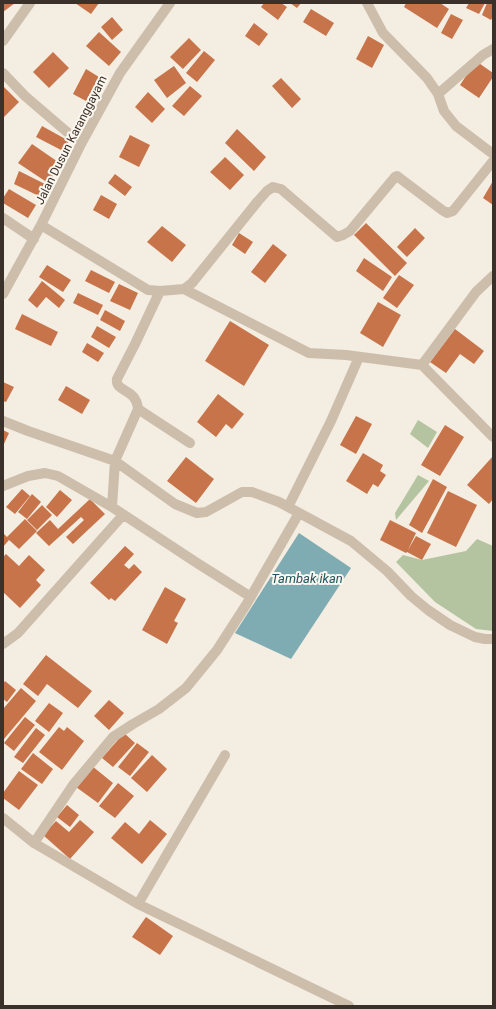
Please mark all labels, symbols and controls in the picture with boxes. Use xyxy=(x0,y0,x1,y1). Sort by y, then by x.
street label: Jalan Dusun Karanggayam xyxy=(32,73,110,207)
water label: Tambak ikan xyxy=(271,571,343,586)

